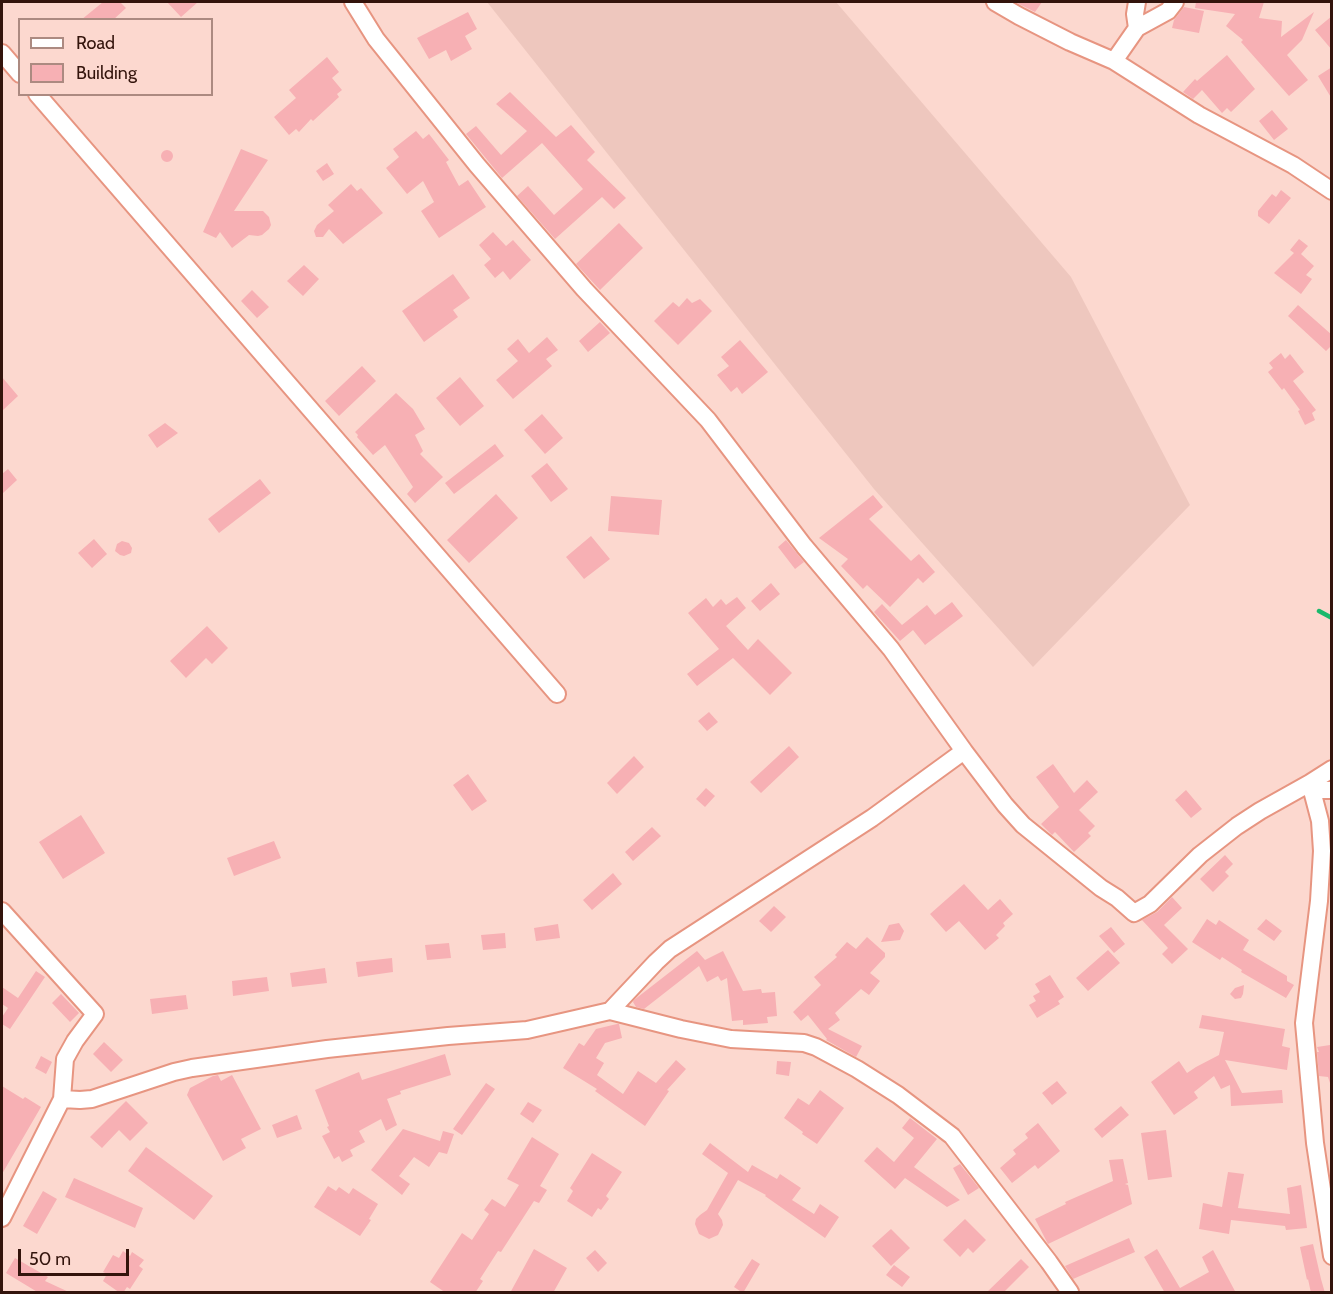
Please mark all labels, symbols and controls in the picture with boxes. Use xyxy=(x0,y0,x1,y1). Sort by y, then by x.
legend xyxy=(18,18,213,96)
text: Road xyxy=(76,32,115,54)
text: Building xyxy=(76,62,137,84)
scale bar xyxy=(21,1237,132,1275)
text: 50 m xyxy=(29,1248,71,1270)

